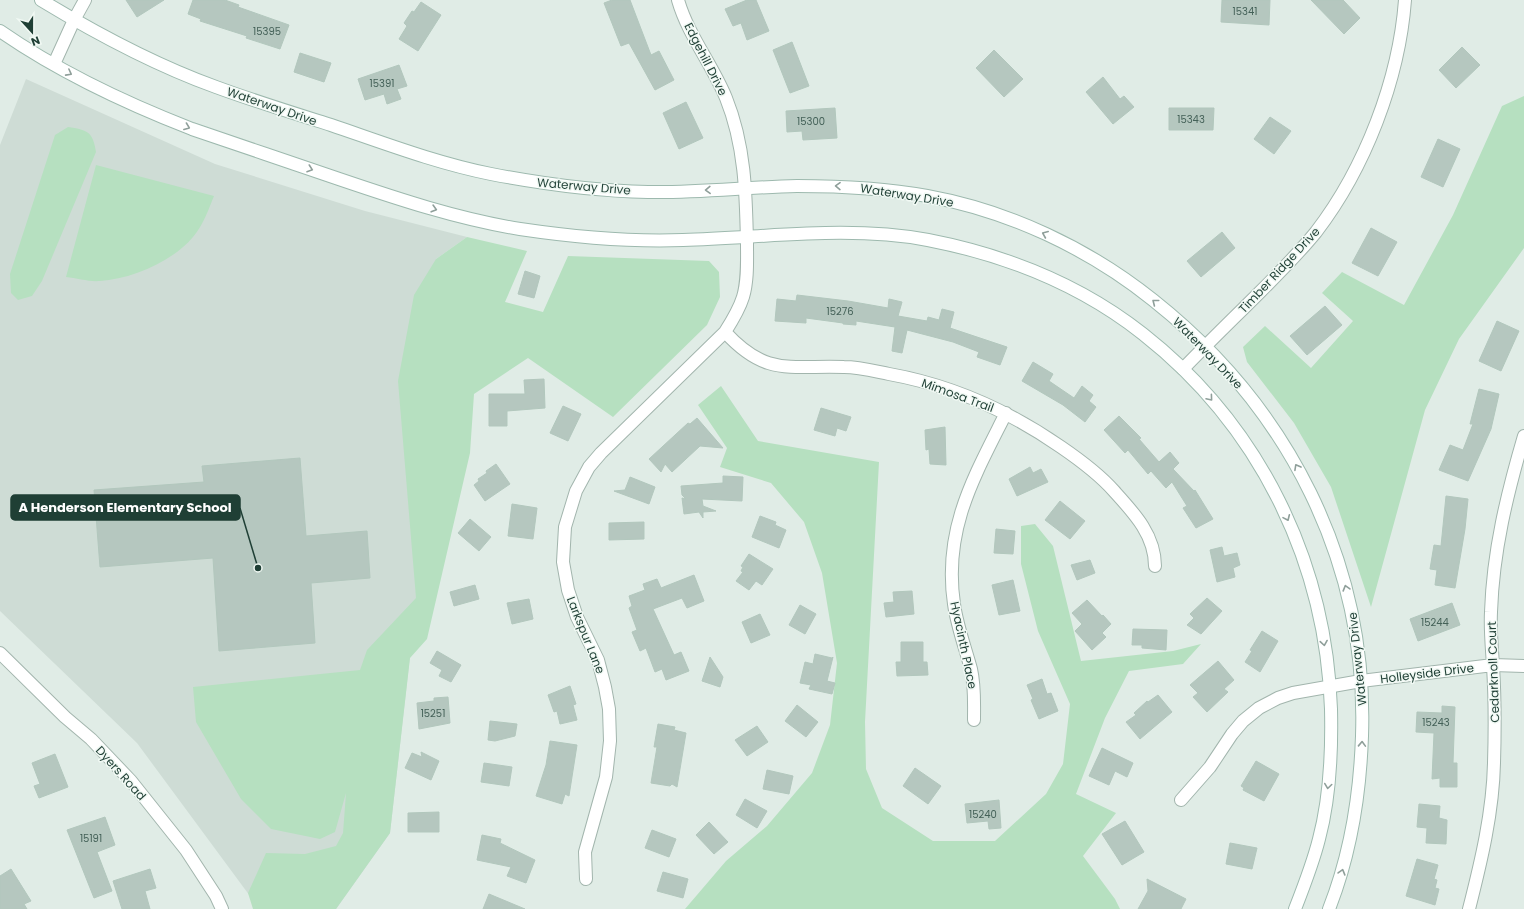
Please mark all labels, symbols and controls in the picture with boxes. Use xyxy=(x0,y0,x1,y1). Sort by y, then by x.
house number: 15341 xyxy=(1233,4,1257,19)
north arrow xyxy=(12,12,52,52)
street label: Edgehill Drive xyxy=(680,20,732,98)
house number: 15395 xyxy=(253,24,281,39)
text: N xyxy=(29,32,42,50)
one-way arrow xyxy=(65,68,73,75)
house number: 15391 xyxy=(370,76,394,91)
street label: Waterway Drive xyxy=(225,83,319,129)
house number: 15343 xyxy=(1177,112,1205,127)
house number: 15300 xyxy=(797,114,825,129)
one-way arrow xyxy=(184,123,191,131)
one-way arrow xyxy=(307,165,314,173)
street label: Waterway Drive xyxy=(536,173,632,199)
street label: Waterway Drive xyxy=(859,179,955,211)
one-way arrow xyxy=(835,182,841,190)
one-way arrow xyxy=(705,186,711,195)
one-way arrow xyxy=(430,204,437,213)
street label: Timber Ridge Drive xyxy=(1235,223,1323,317)
one-way arrow xyxy=(1041,231,1049,239)
one-way arrow xyxy=(1153,300,1160,307)
house number: 15276 xyxy=(826,304,854,319)
street label: Waterway Drive xyxy=(1169,313,1247,393)
street label: Mimosa Trail xyxy=(919,374,997,416)
one-way arrow xyxy=(1205,393,1212,400)
one-way arrow xyxy=(1295,464,1302,471)
callout: A Henderson Elementary School xyxy=(11,495,240,520)
text: A Henderson Elementary School xyxy=(18,498,232,517)
one-way arrow xyxy=(1283,515,1291,522)
one-way arrow xyxy=(1342,584,1350,591)
street label: Larkspur Lane xyxy=(563,594,609,676)
street label: Hyacinth Place xyxy=(946,600,982,690)
street label: Waterway Drive xyxy=(1344,611,1370,707)
house number: 15244 xyxy=(1421,615,1449,630)
street label: Cedarknoll Court xyxy=(1483,621,1503,723)
one-way arrow xyxy=(1319,640,1328,646)
street label: Holleyside Drive xyxy=(1379,659,1475,687)
house number: 15251 xyxy=(421,706,445,721)
house number: 15243 xyxy=(1422,715,1450,730)
one-way arrow xyxy=(1358,741,1366,747)
street label: Dyers Road xyxy=(92,742,150,804)
one-way arrow xyxy=(1324,783,1333,789)
house number: 15240 xyxy=(969,807,997,822)
house number: 15191 xyxy=(80,831,102,846)
one-way arrow xyxy=(1337,869,1346,876)

